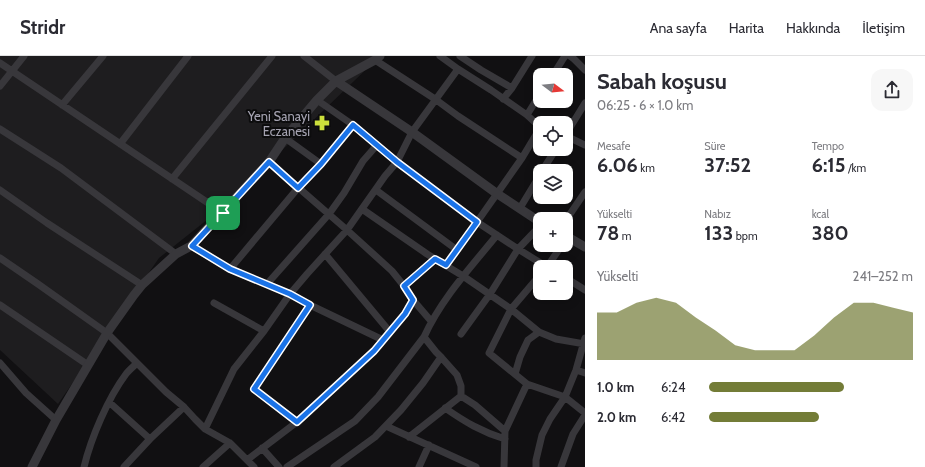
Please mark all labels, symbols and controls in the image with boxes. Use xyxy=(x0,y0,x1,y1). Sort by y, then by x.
text: Stridr xyxy=(20,16,65,39)
text: Ana sayfa xyxy=(650,19,707,37)
text: Harita xyxy=(729,19,764,37)
text: Hakkında xyxy=(786,19,840,37)
text: İletişim xyxy=(862,19,905,37)
north arrow xyxy=(533,68,573,108)
map controls xyxy=(533,68,573,300)
text: Sabah koşusu xyxy=(597,68,727,95)
button: share xyxy=(871,69,913,111)
text: 06:25 · 6 × 1.0 km xyxy=(597,97,693,113)
place label: Yeni Sanayi Eczanesi xyxy=(247,108,310,139)
pharmacy icon: Yeni Sanayi Eczanesi xyxy=(313,114,331,132)
button: locate xyxy=(533,116,573,156)
text: Mesafe xyxy=(597,139,630,153)
text: Süre xyxy=(704,139,725,153)
text: Tempo xyxy=(812,139,844,153)
text: 6.06 xyxy=(597,153,638,177)
text: 37:52 xyxy=(704,153,751,177)
text: 6:15 xyxy=(812,153,845,177)
text: km xyxy=(638,161,655,175)
text: /km xyxy=(845,161,866,175)
button: layers xyxy=(533,164,573,204)
pin xyxy=(206,196,240,230)
icon: arrive xyxy=(212,202,234,224)
text: Yükselti xyxy=(597,207,632,221)
text: Nabız xyxy=(704,207,731,221)
text: kcal xyxy=(812,207,829,221)
button: + xyxy=(533,212,573,252)
text: 78 xyxy=(597,221,619,245)
text: 133 xyxy=(704,221,733,245)
text: 380 xyxy=(812,221,849,245)
text: m xyxy=(619,229,631,243)
text: bpm xyxy=(733,229,758,243)
button: − xyxy=(533,260,573,300)
text: Yükselti xyxy=(597,268,638,284)
text: 241–252 m xyxy=(853,268,913,284)
text: 1.0 km xyxy=(597,379,634,395)
text: 6:24 xyxy=(661,379,685,395)
text: 2.0 km xyxy=(597,409,636,425)
text: 6:42 xyxy=(661,409,685,425)

